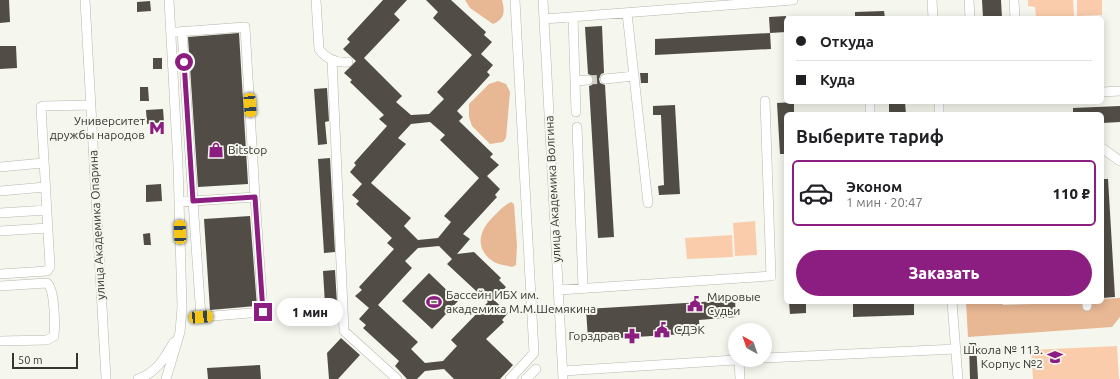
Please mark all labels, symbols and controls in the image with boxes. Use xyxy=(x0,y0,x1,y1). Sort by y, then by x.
text: Откуда xyxy=(820,33,874,50)
route start xyxy=(175,53,193,71)
text: Куда xyxy=(820,71,855,88)
car xyxy=(243,93,257,117)
place label: Университет дружбы народов xyxy=(50,114,146,141)
street label: улица Академика Волгина xyxy=(542,115,563,263)
metro station icon: Университет дружбы народов xyxy=(148,119,166,137)
text: Выберите тариф xyxy=(796,126,944,146)
shop icon: Bitstop xyxy=(207,141,225,159)
place label: Bitstop xyxy=(228,143,267,156)
street label: улица Академика Опарина xyxy=(86,150,107,300)
icon: car xyxy=(798,175,834,211)
text: Эконом xyxy=(846,178,902,195)
text: 110 ₽ xyxy=(1053,185,1090,202)
text: 1 мин · 20:47 xyxy=(846,195,923,209)
car xyxy=(174,220,186,244)
button: Заказать xyxy=(796,250,1092,296)
place label: Бассейн ИБХ им. академика М.М.Шемякина xyxy=(446,288,596,315)
place label: Мировые Судьи xyxy=(707,290,761,317)
sports icon: Бассейн ИБХ им. академика М.М.Шемякина xyxy=(425,293,443,311)
public building icon: Мировые Судьи xyxy=(686,295,704,313)
callout: 1 мин xyxy=(277,298,343,326)
route end xyxy=(254,303,272,321)
text: 1 мин xyxy=(292,305,328,319)
car xyxy=(189,310,213,324)
public building icon: СДЭК xyxy=(653,321,671,339)
place label: СДЭК xyxy=(674,323,705,336)
north arrow xyxy=(728,323,772,367)
map controls xyxy=(728,323,772,367)
pharmacy icon: Горздрав xyxy=(623,327,641,345)
place label: Горздрав xyxy=(569,329,620,342)
place label: Школа № 113. Корпус №2 xyxy=(963,343,1043,370)
school or university icon: Школа № 113. Корпус №2 xyxy=(1046,348,1064,366)
scale bar xyxy=(12,351,78,370)
text: 50 m xyxy=(18,354,42,366)

